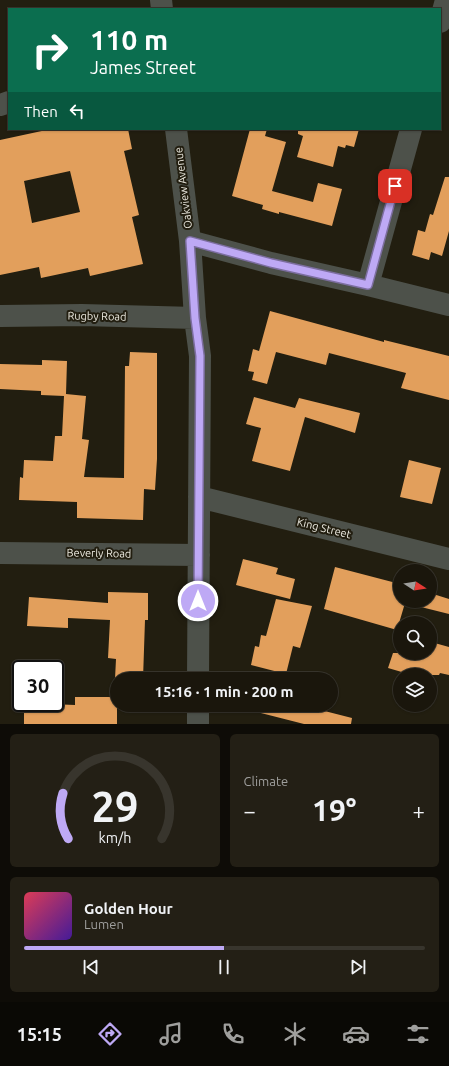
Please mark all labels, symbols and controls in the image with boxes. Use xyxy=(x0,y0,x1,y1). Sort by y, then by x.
icon: right xyxy=(24,24,76,76)
text: 110 m xyxy=(90,24,168,55)
text: James Street xyxy=(90,57,196,77)
icon: left xyxy=(66,100,88,122)
text: Then xyxy=(24,103,58,120)
street label: Oakview Avenue xyxy=(172,147,194,229)
pin xyxy=(378,169,412,203)
icon: arrive xyxy=(384,175,406,197)
street label: Rugby Road xyxy=(67,309,127,323)
street label: King Street xyxy=(296,515,353,541)
street label: Beverly Road xyxy=(67,546,131,560)
north arrow xyxy=(393,564,437,608)
map controls xyxy=(393,564,437,712)
position arrow xyxy=(177,580,219,622)
button: search xyxy=(393,616,437,660)
speed limit sign: 30 xyxy=(12,660,64,712)
button: layers xyxy=(393,668,437,712)
text: 15:16 · 1 min · 200 m xyxy=(155,683,293,700)
text: Climate xyxy=(244,774,288,788)
text: 29 xyxy=(91,782,138,829)
text: 19° xyxy=(312,793,356,827)
text: − xyxy=(244,798,256,823)
text: + xyxy=(413,798,425,823)
text: km/h xyxy=(98,829,131,845)
text: Golden Hour xyxy=(84,900,173,917)
text: Lumen xyxy=(84,917,124,931)
icon: previous xyxy=(80,956,102,978)
icon: pause xyxy=(213,956,235,978)
icon: next xyxy=(347,956,369,978)
icon: directions xyxy=(96,1020,124,1048)
icon: music xyxy=(157,1020,185,1048)
icon: phone xyxy=(219,1020,247,1048)
icon: climate xyxy=(281,1020,309,1048)
icon: car xyxy=(342,1020,370,1048)
icon: filters xyxy=(404,1020,432,1048)
text: 15:15 xyxy=(17,1024,62,1044)

